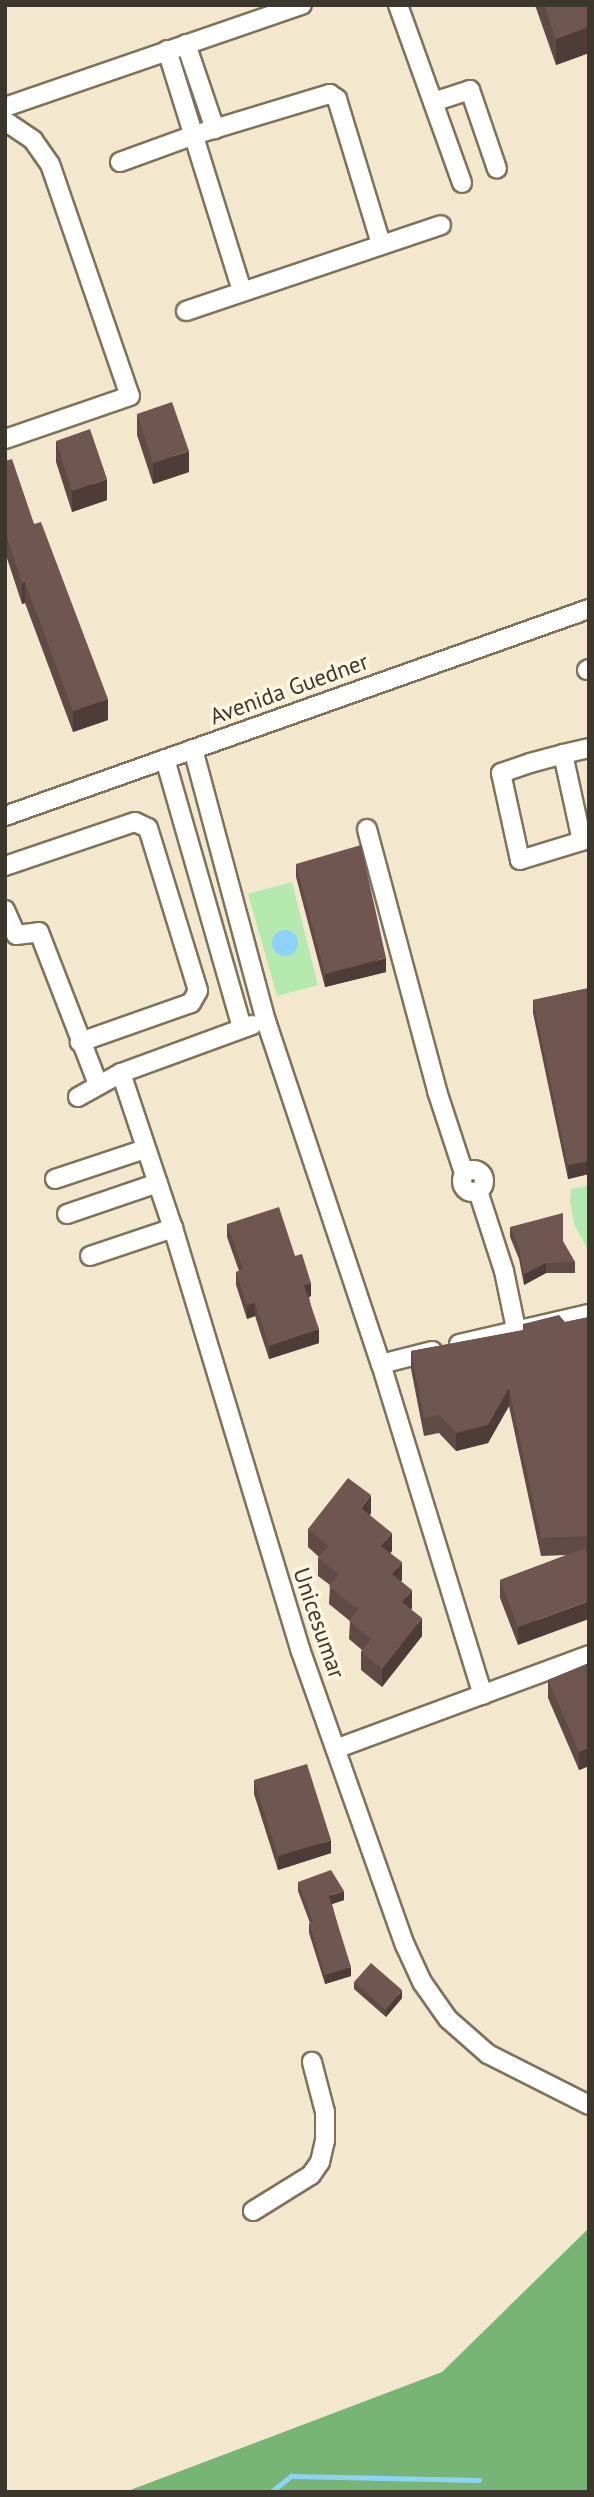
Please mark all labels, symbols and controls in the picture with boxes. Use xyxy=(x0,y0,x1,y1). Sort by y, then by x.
street label: Avenida Guedner xyxy=(206,648,372,730)
street label: Unicesumar xyxy=(287,1564,351,1682)

